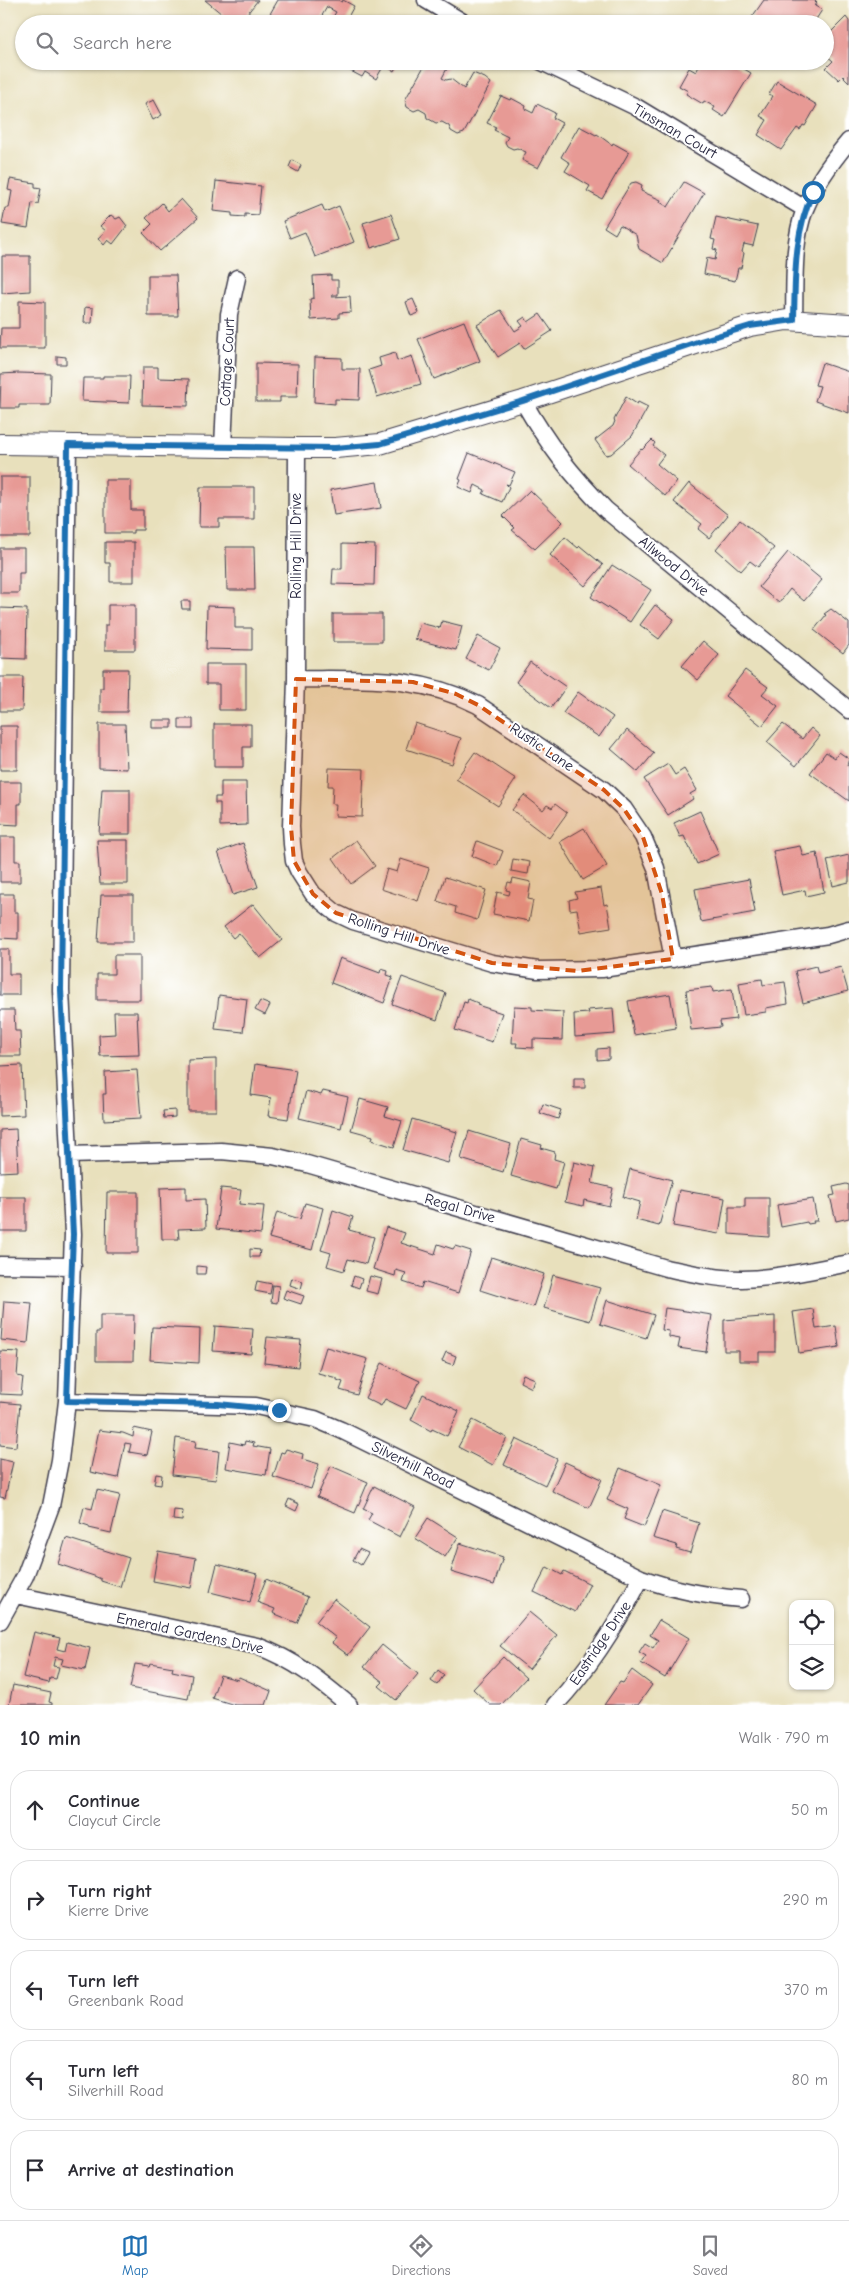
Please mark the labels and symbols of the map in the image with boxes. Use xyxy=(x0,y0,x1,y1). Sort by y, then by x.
street label: Tinsman Court xyxy=(630,100,721,163)
route start xyxy=(802,181,825,204)
street label: Cottage Court xyxy=(216,317,238,407)
street label: Rolling Hill Drive xyxy=(287,493,305,599)
street label: Allwood Drive xyxy=(635,532,713,600)
street label: Rustic Lane xyxy=(506,719,578,775)
street label: Rolling Hill Drive xyxy=(346,909,453,959)
street label: Regal Drive xyxy=(423,1189,498,1227)
route end xyxy=(268,1399,291,1422)
street label: Silverhill Road xyxy=(369,1437,457,1493)
street label: Eastridge Drive xyxy=(565,1597,635,1688)
street label: Emerald Gardens Drive xyxy=(115,1609,266,1657)

